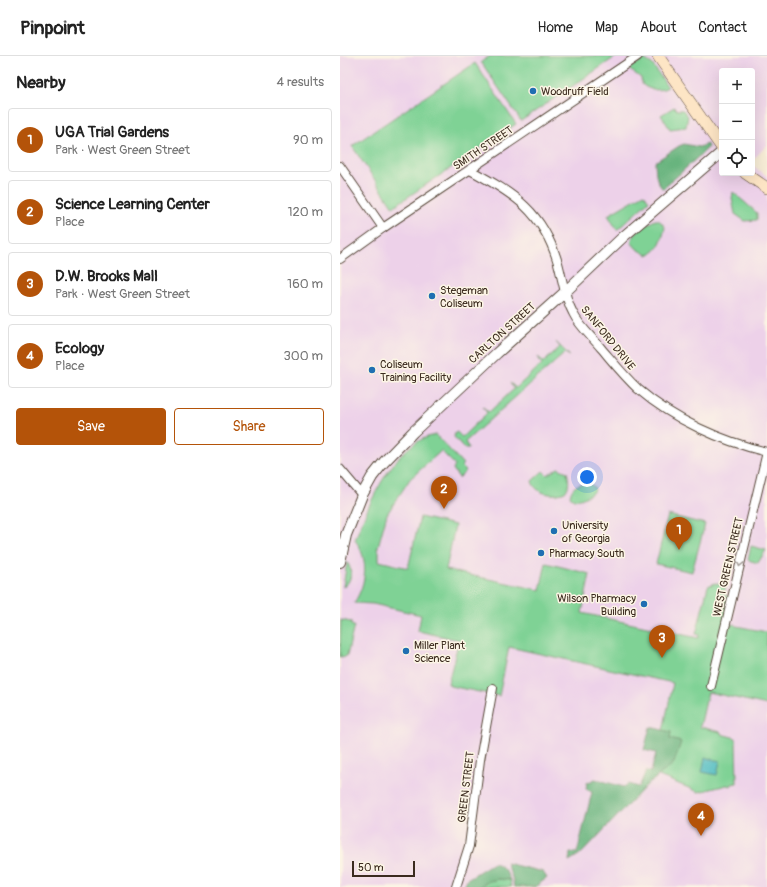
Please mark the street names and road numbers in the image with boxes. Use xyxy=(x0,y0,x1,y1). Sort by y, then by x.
street label: SMITH STREET xyxy=(451,123,515,173)
street label: CARLTON STREET xyxy=(466,300,538,366)
street label: SANFORD DRIVE xyxy=(578,303,638,373)
street label: WEST GREEN STREET xyxy=(710,516,746,618)
street label: GREEN STREET xyxy=(455,751,477,823)

